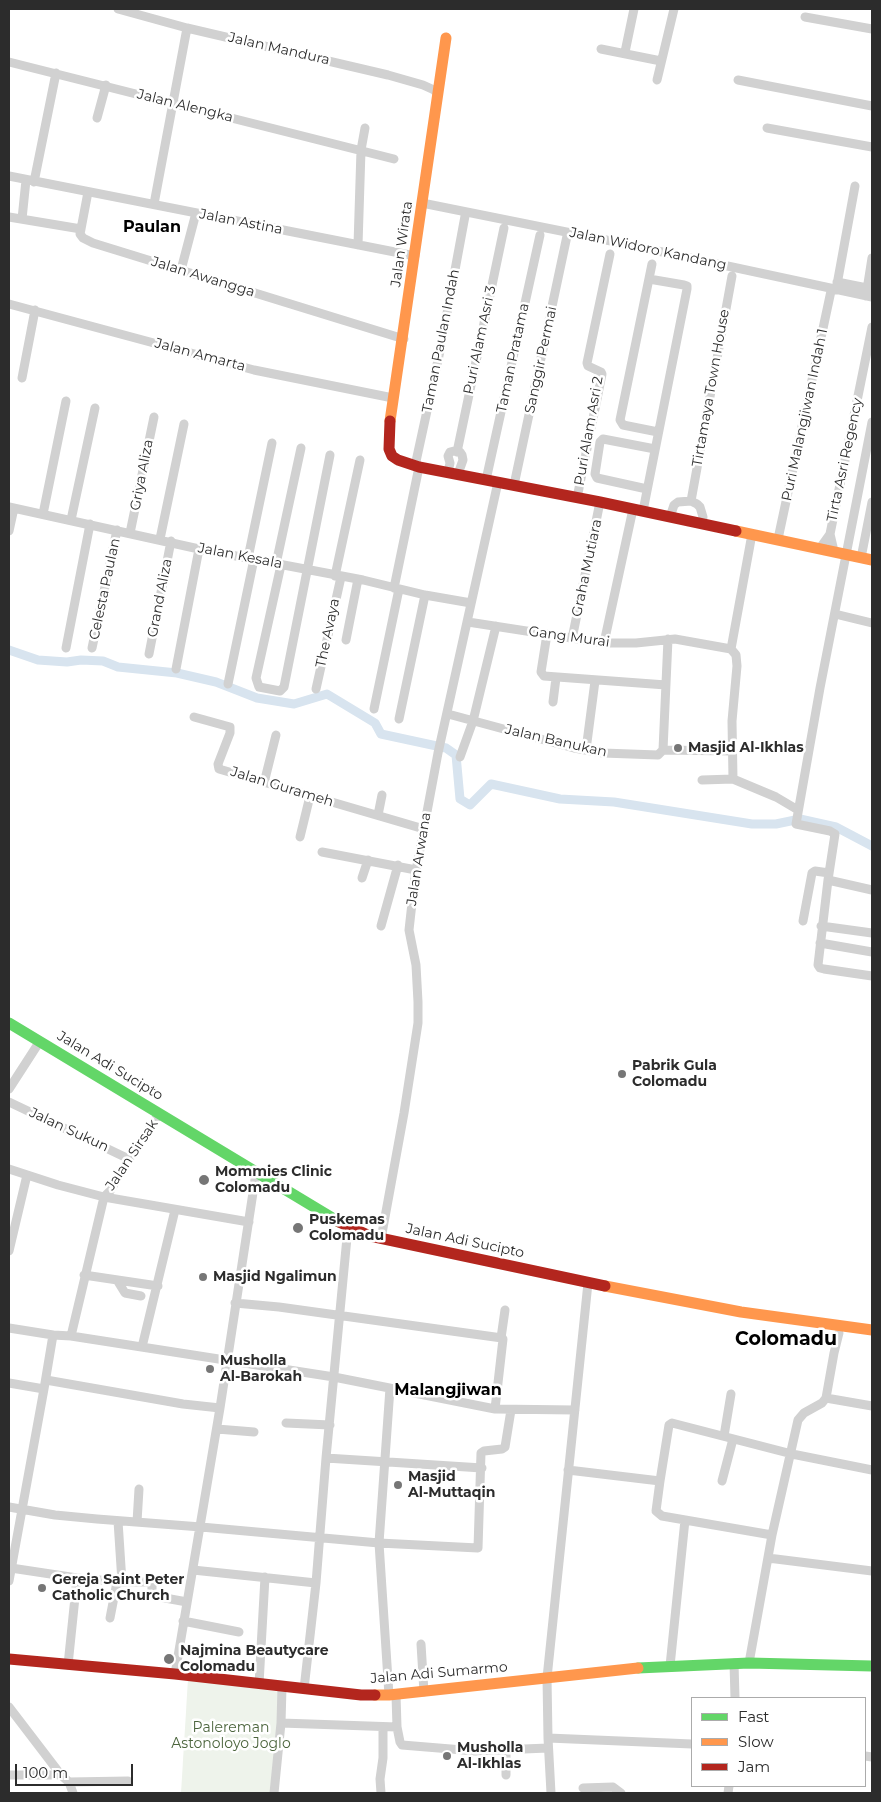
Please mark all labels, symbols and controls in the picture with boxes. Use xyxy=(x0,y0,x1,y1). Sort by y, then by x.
street label: Jalan Mandura xyxy=(227,29,331,69)
street label: Jalan Alengka xyxy=(135,86,235,126)
street label: Jalan Wirata xyxy=(388,200,416,288)
street label: Jalan Astina xyxy=(198,206,284,238)
district label: Paulan xyxy=(123,217,181,237)
street label: Jalan Widoro Kandang xyxy=(568,224,728,274)
street label: Jalan Awangga xyxy=(149,253,257,301)
street label: Taman Paulan Indah xyxy=(419,268,463,414)
street label: Puri Alam Asri 3 xyxy=(460,284,500,396)
street label: Taman Pratama xyxy=(493,301,533,415)
street label: Sanggir Permai xyxy=(521,305,561,415)
street label: Tirtamaya Town House xyxy=(689,308,733,468)
street label: Puri Malangjiwan Indah 1 xyxy=(779,327,831,503)
street label: Jalan Amarta xyxy=(153,335,247,375)
street label: Puri Alam Asri 2 xyxy=(571,375,607,487)
street label: Tirta Asri Regency xyxy=(824,397,866,523)
street label: Griya Aliza xyxy=(127,438,157,512)
street label: Graha Mutiara xyxy=(568,518,606,618)
street label: Celesta Paulan xyxy=(86,537,124,641)
street label: Jalan Kesala xyxy=(196,540,284,572)
street label: Grand Aliza xyxy=(144,557,176,639)
street label: The Avaya xyxy=(312,597,344,669)
street label: Gang Murai xyxy=(527,623,611,651)
street label: Jalan Banukan xyxy=(503,721,609,761)
place label: Masjid Al-Ikhlas xyxy=(688,740,804,756)
marker: Masjid Al-Ikhlas xyxy=(672,742,684,754)
street label: Jalan Gurameh xyxy=(229,763,335,811)
street label: Jalan Arwana xyxy=(403,811,435,907)
street label: Jalan Adi Sucipto xyxy=(54,1028,166,1104)
place label: Pabrik Gula Colomadu xyxy=(632,1058,717,1090)
marker: Pabrik Gula Colomadu xyxy=(616,1068,628,1080)
street label: Jalan Sukun xyxy=(27,1104,111,1156)
street label: Jalan Sirsak xyxy=(102,1116,162,1194)
place label: Mommies Clinic Colomadu xyxy=(215,1164,332,1196)
marker: Mommies Clinic Colomadu xyxy=(197,1173,211,1187)
place label: Puskemas Colomadu xyxy=(309,1212,385,1244)
street label: Jalan Adi Sucipto xyxy=(404,1220,526,1262)
marker: Puskemas Colomadu xyxy=(291,1221,305,1235)
place label: Masjid Ngalimun xyxy=(213,1269,337,1285)
marker: Masjid Ngalimun xyxy=(197,1271,209,1283)
district label: Colomadu xyxy=(735,1328,837,1350)
place label: Musholla Al-Barokah xyxy=(220,1353,302,1385)
marker: Musholla Al-Barokah xyxy=(204,1363,216,1375)
district label: Malangjiwan xyxy=(394,1380,502,1400)
place label: Masjid Al-Muttaqin xyxy=(408,1469,495,1501)
marker: Masjid Al-Muttaqin xyxy=(392,1479,404,1491)
place label: Gereja Saint Peter Catholic Church xyxy=(52,1572,184,1604)
marker: Gereja Saint Peter Catholic Church xyxy=(36,1582,48,1594)
place label: Najmina Beautycare Colomadu xyxy=(180,1643,329,1675)
marker: Najmina Beautycare Colomadu xyxy=(162,1652,176,1666)
street label: Jalan Adi Sumarmo xyxy=(370,1659,508,1687)
legend xyxy=(691,1697,866,1787)
text: Fast xyxy=(738,1707,769,1726)
park label: Palereman Astonoloyo Joglo xyxy=(171,1720,291,1752)
text: Slow xyxy=(738,1732,774,1751)
place label: Musholla Al-Ikhlas xyxy=(457,1740,523,1772)
marker: Musholla Al-Ikhlas xyxy=(441,1750,453,1762)
scale bar xyxy=(18,1754,135,1786)
text: Jam xyxy=(738,1757,770,1776)
text: 100 m xyxy=(23,1763,68,1782)

